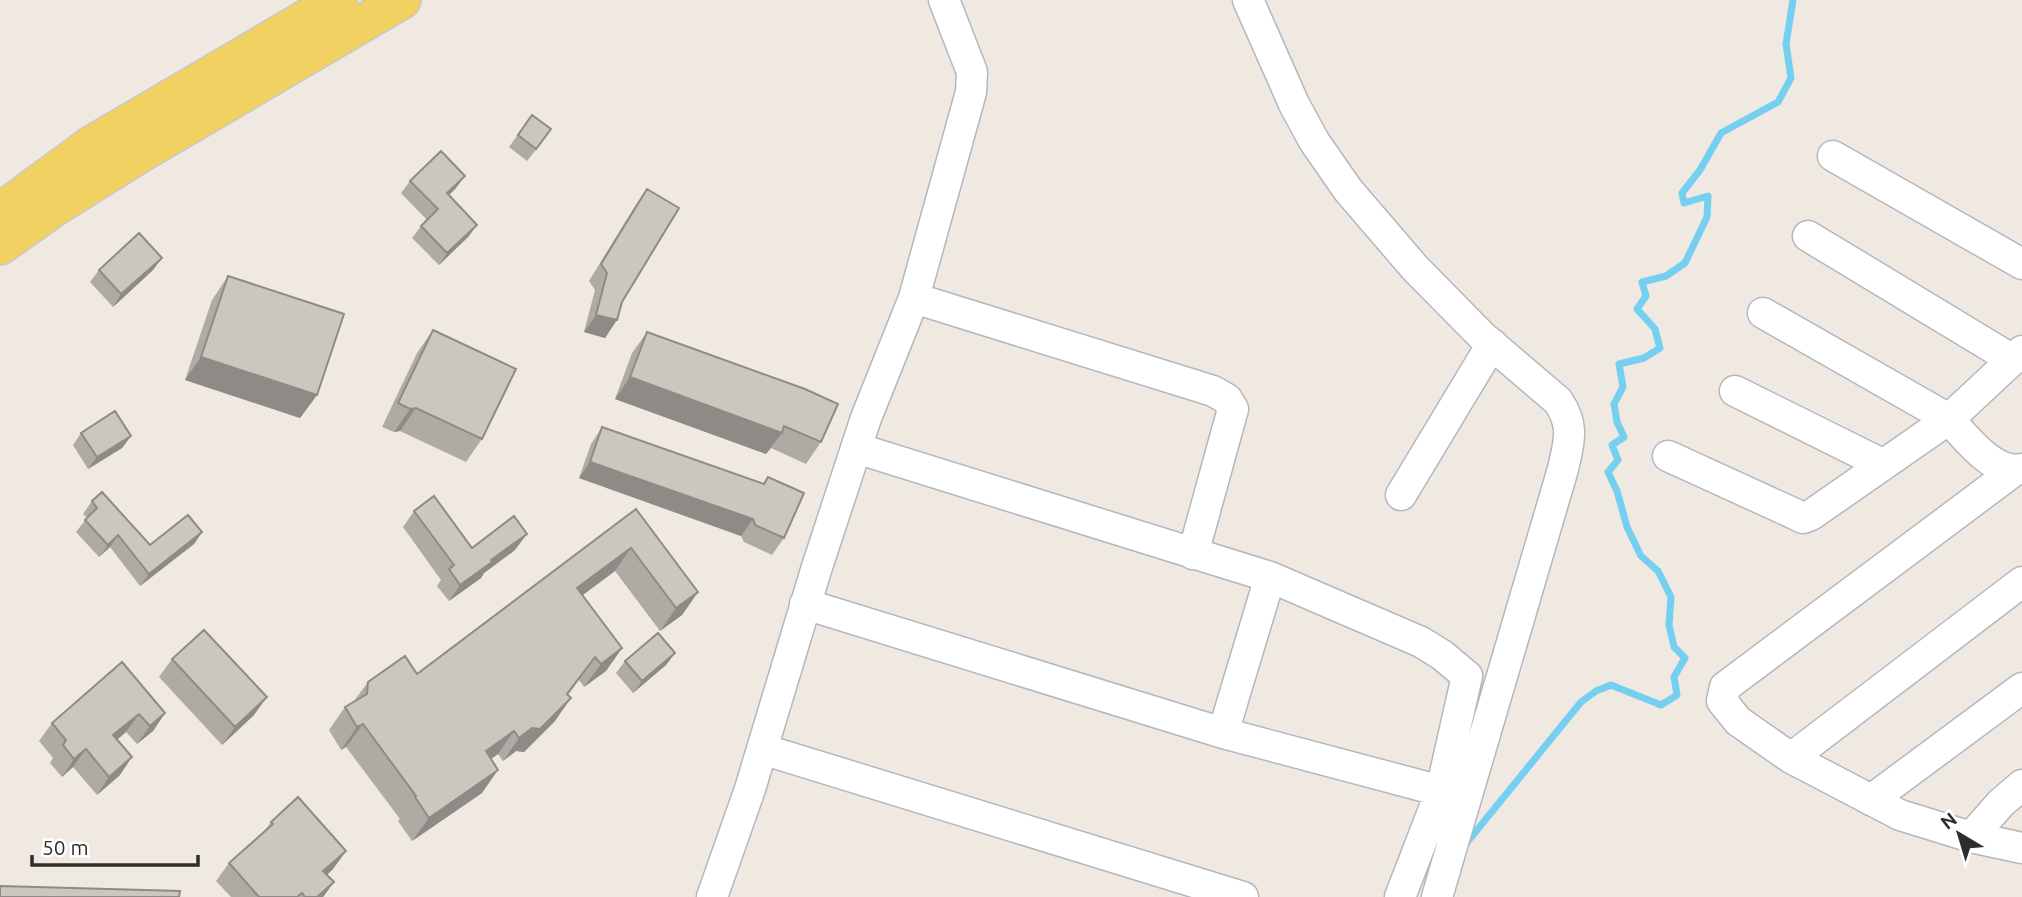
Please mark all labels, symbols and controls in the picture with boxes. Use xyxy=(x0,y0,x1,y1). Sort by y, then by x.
north arrow xyxy=(1924,799,1994,869)
text: N xyxy=(1936,808,1961,834)
scale bar xyxy=(32,824,198,868)
text: 50 m xyxy=(42,835,89,859)

